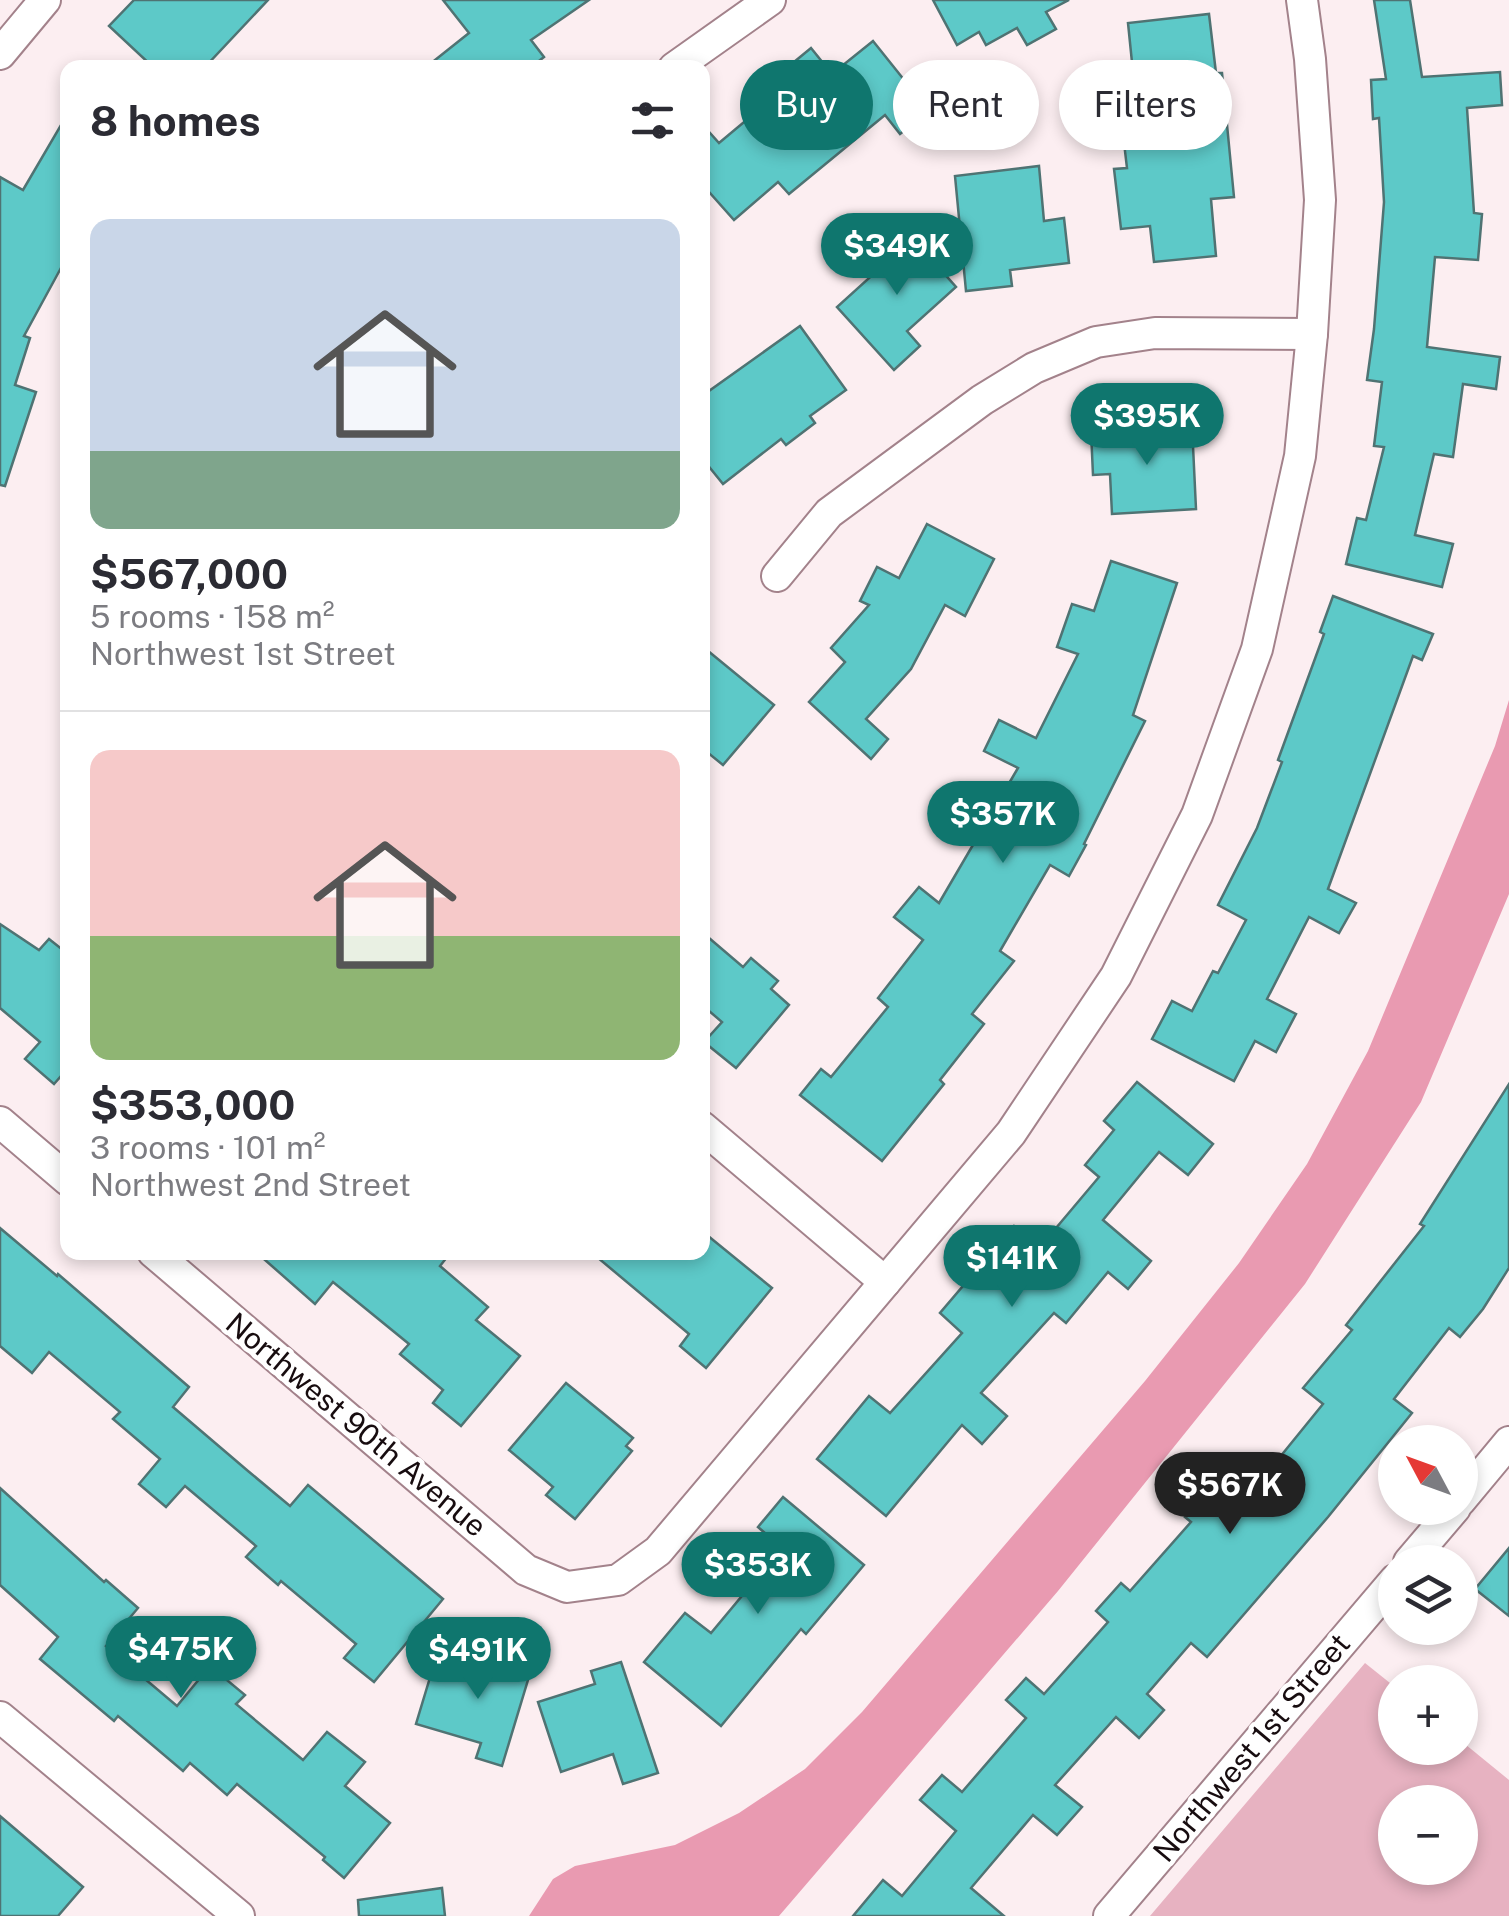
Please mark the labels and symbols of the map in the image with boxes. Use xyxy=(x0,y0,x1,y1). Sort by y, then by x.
pin: $349K xyxy=(827,213,967,298)
pin: $395K xyxy=(1077,383,1217,468)
pin: $357K xyxy=(933,781,1073,866)
pin: $141K xyxy=(942,1225,1082,1310)
street label: Northwest 90th Avenue xyxy=(219,1305,494,1544)
north arrow xyxy=(1378,1425,1478,1525)
pin: $567K xyxy=(1160,1452,1300,1537)
pin: $353K xyxy=(688,1532,828,1617)
pin: $475K xyxy=(111,1616,251,1701)
pin: $491K xyxy=(408,1617,548,1702)
street label: Northwest 1st Street xyxy=(1145,1626,1357,1869)

